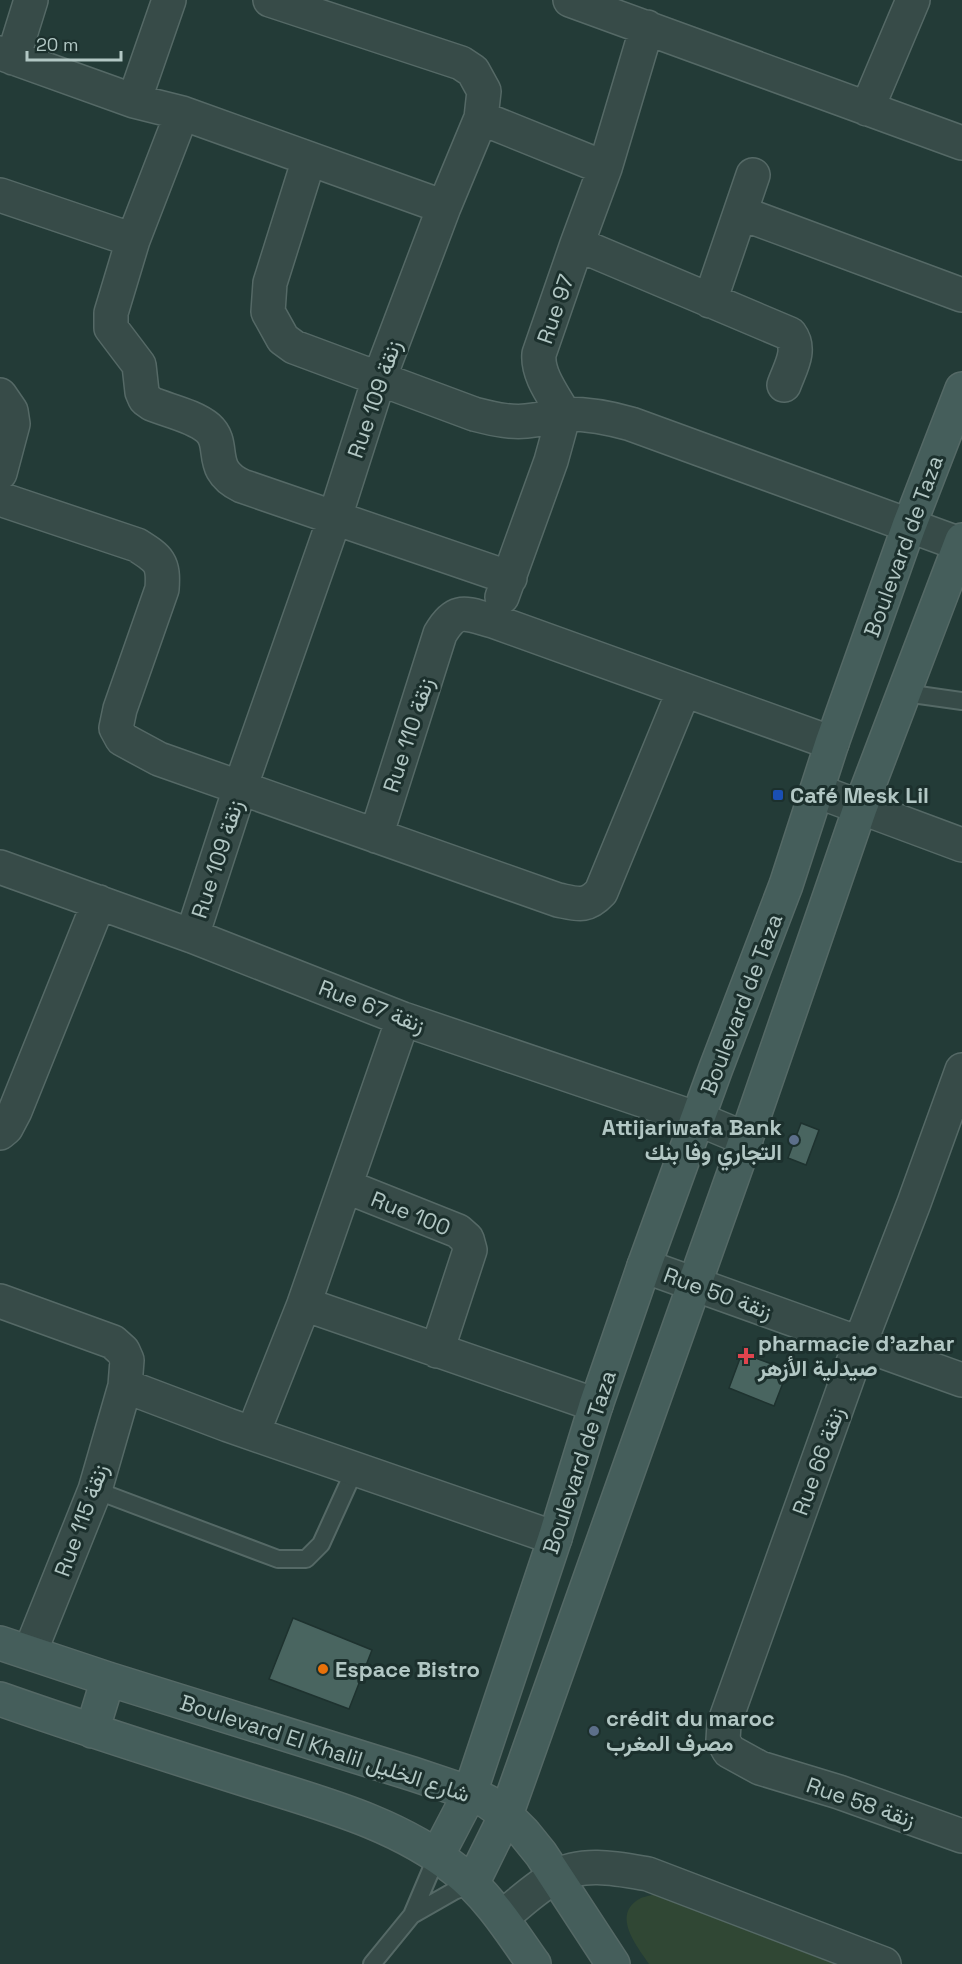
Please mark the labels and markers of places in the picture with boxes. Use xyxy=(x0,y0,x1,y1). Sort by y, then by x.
place label: Café Mesk Lil xyxy=(790,781,929,809)
marker: Café Mesk Lil xyxy=(771,788,785,802)
place label: Attijariwafa Bank التجاري وفا بنك xyxy=(602,1113,783,1171)
marker: Attijariwafa Bank التجاري وفا بنك xyxy=(787,1133,801,1147)
place label: pharmacie d'azhar صيدلية الأزهر xyxy=(757,1329,955,1382)
marker: pharmacie d'azhar صيدلية الأزهر xyxy=(739,1349,753,1363)
place label: Espace Bistro xyxy=(335,1655,480,1683)
marker: Espace Bistro xyxy=(316,1662,330,1676)
place label: crédit du maroc مصرف المغرب xyxy=(606,1704,775,1757)
marker: crédit du maroc مصرف المغرب xyxy=(587,1724,601,1738)

